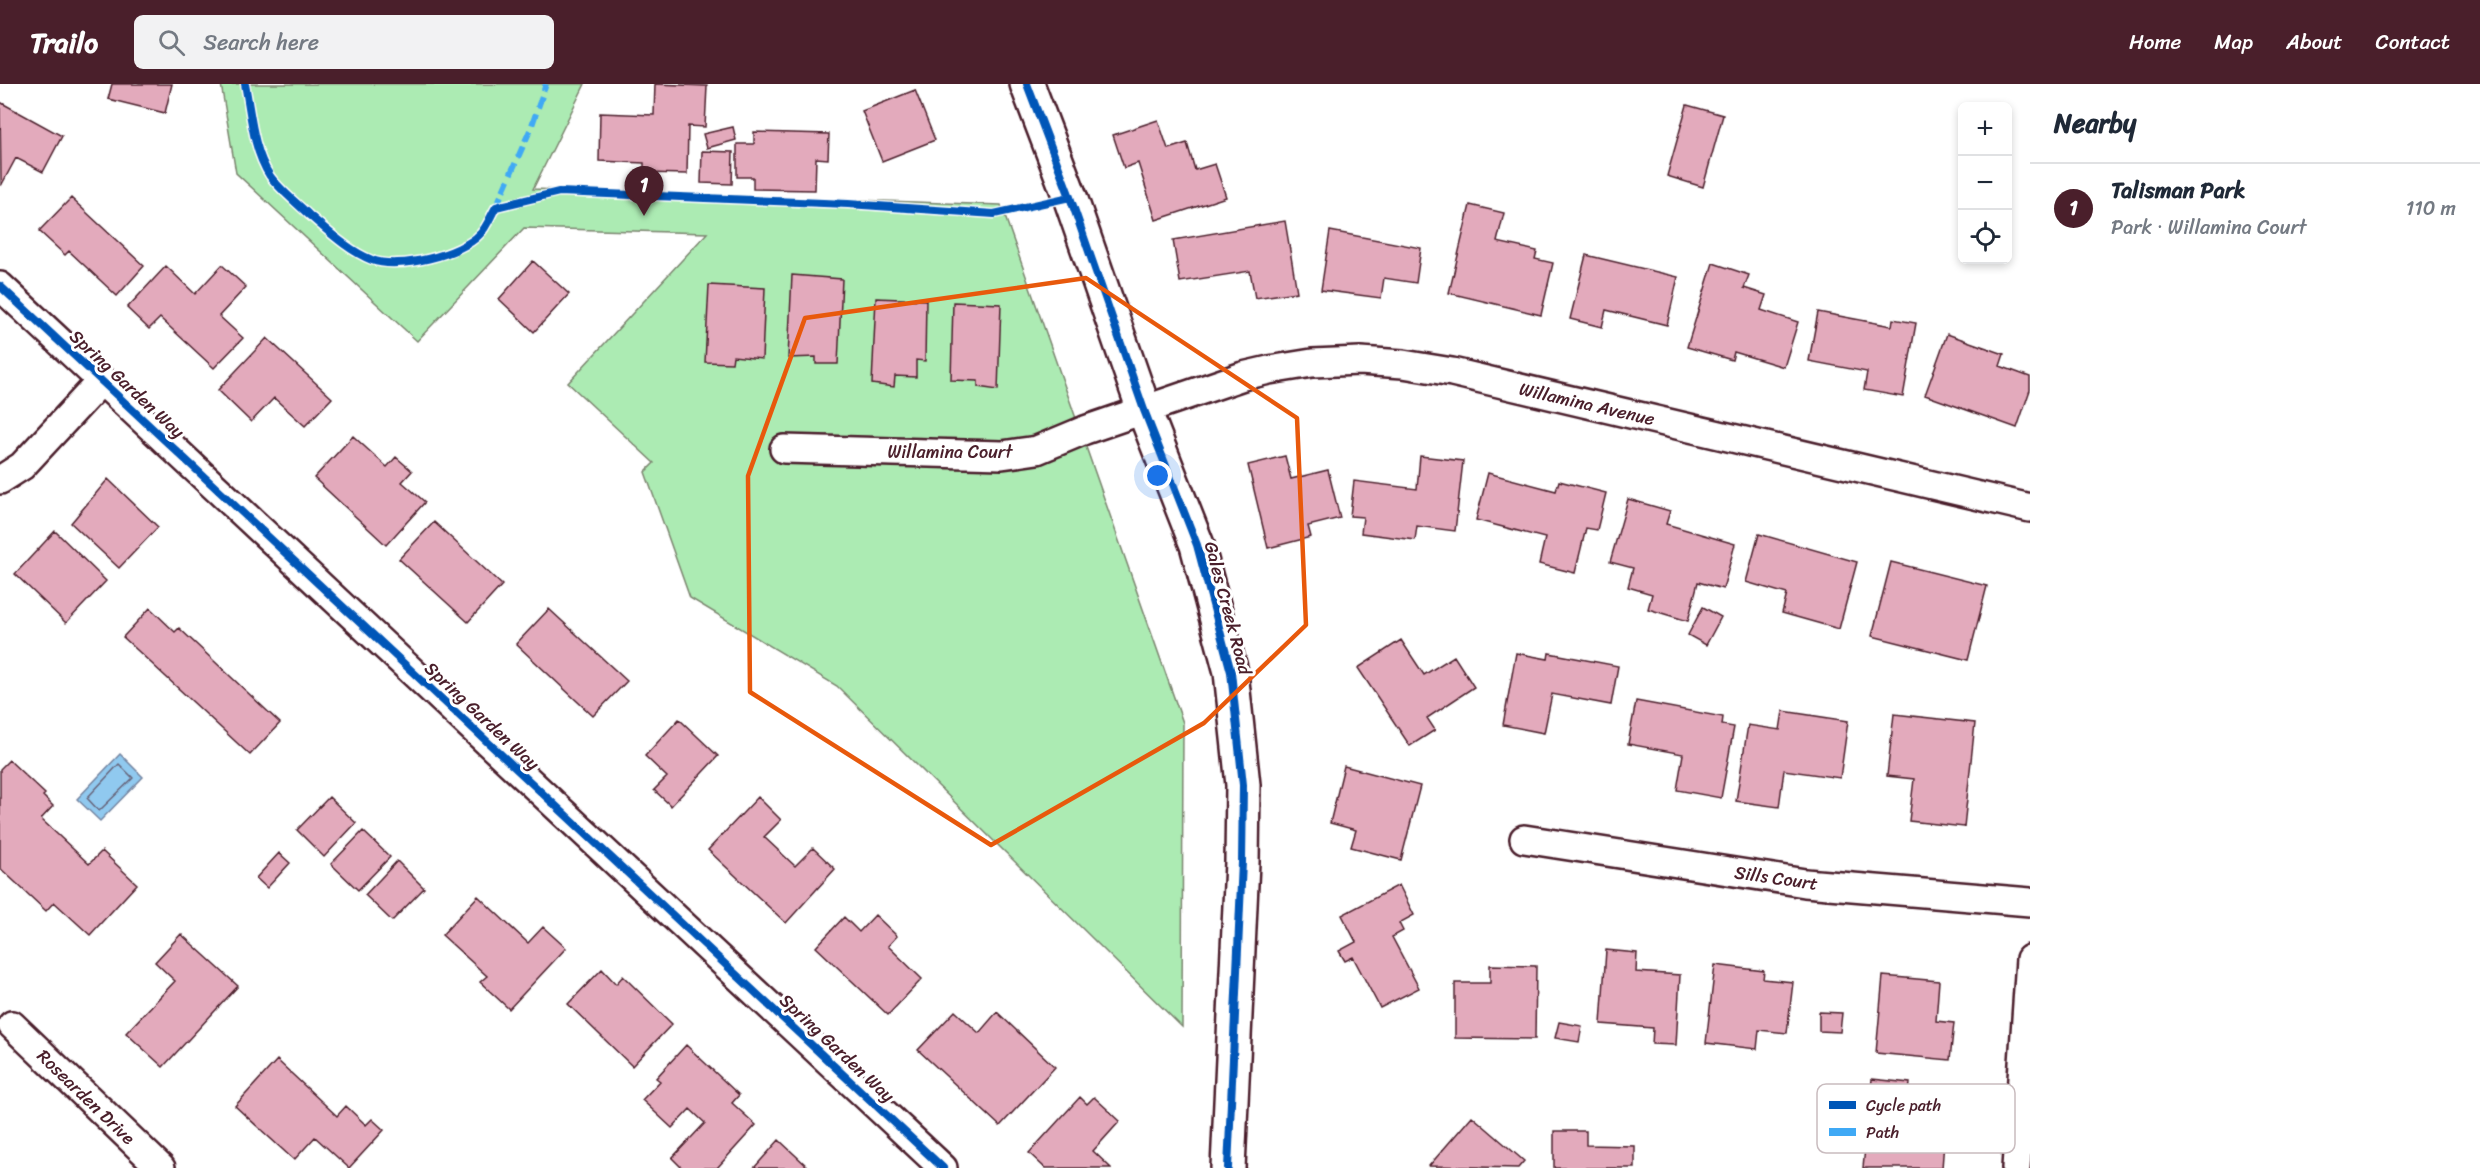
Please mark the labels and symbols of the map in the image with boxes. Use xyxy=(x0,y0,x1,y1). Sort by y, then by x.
pin: 1 xyxy=(624,166,664,216)
street label: Spring Garden Way xyxy=(62,321,193,447)
street label: Willamina Avenue xyxy=(1516,373,1658,435)
street label: Willamina Court xyxy=(887,436,1013,468)
your location xyxy=(1143,461,1172,490)
street label: Gales Creek Road xyxy=(1195,538,1262,680)
street label: Spring Garden Way xyxy=(417,653,548,779)
street label: Sills Court xyxy=(1732,856,1820,900)
street label: Spring Garden Way xyxy=(772,985,903,1111)
street label: Rosearden Drive xyxy=(29,1041,143,1153)
legend xyxy=(1817,1084,2015,1153)
text: Cycle path xyxy=(1866,1091,1941,1120)
text: Path xyxy=(1866,1118,1899,1147)

